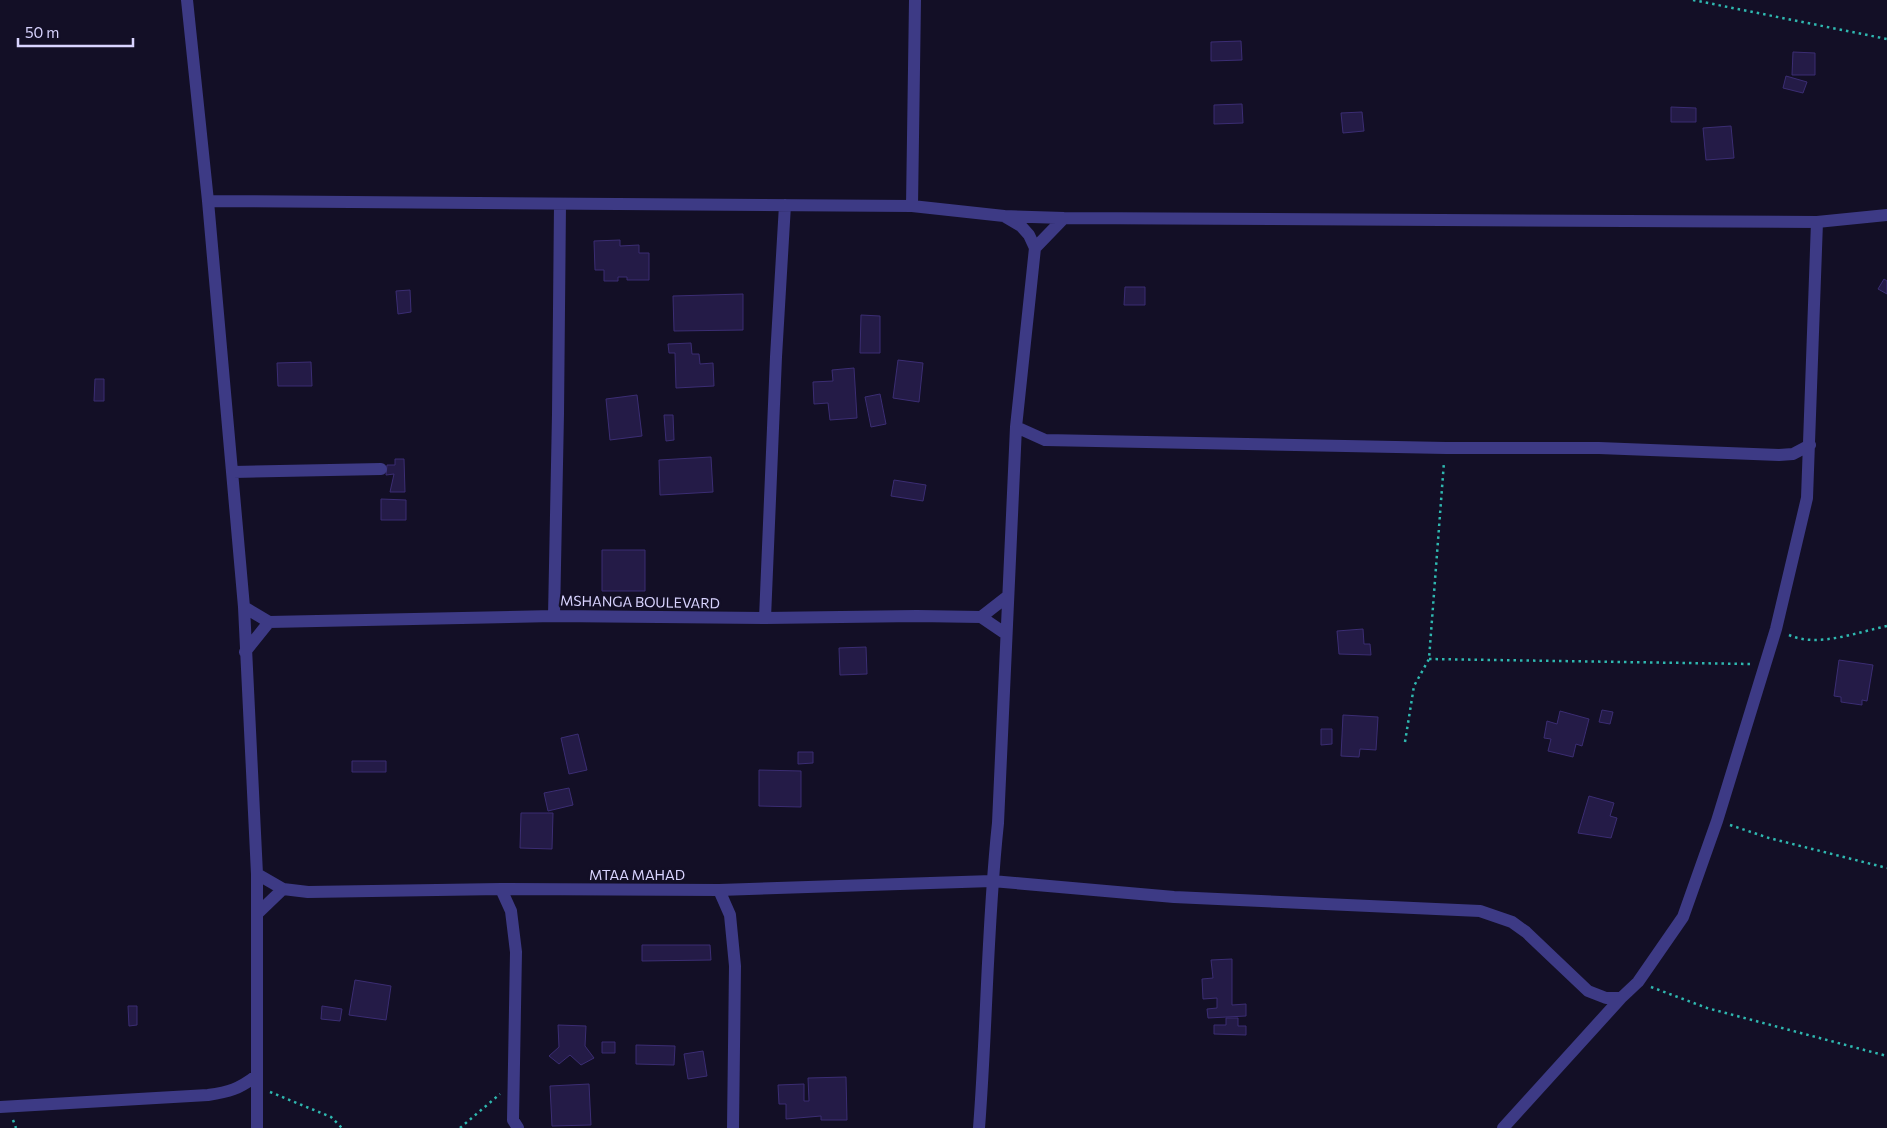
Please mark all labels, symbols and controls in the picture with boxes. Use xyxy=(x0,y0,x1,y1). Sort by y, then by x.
scale bar xyxy=(18,15,132,47)
text: 50 m xyxy=(25,23,59,41)
street label: MSHANGA BOULEVARD xyxy=(560,592,720,611)
street label: MTAA MAHAD xyxy=(589,866,685,883)

